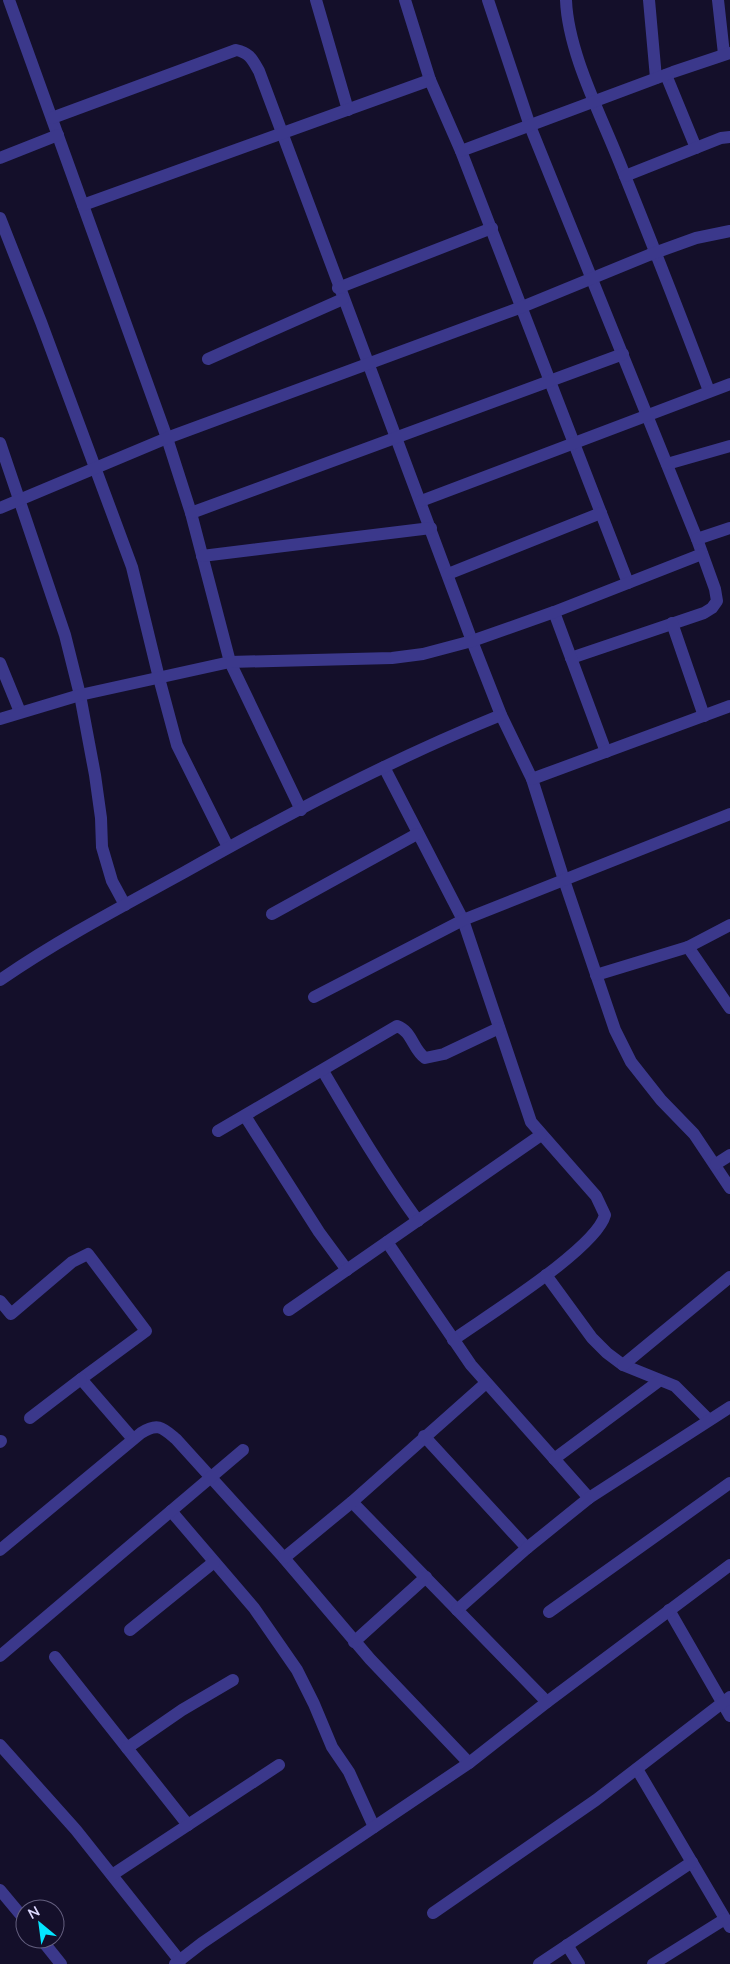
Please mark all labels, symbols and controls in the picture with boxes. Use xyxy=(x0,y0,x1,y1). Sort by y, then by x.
north arrow xyxy=(15,1899,65,1949)
text: N xyxy=(25,1902,42,1922)

